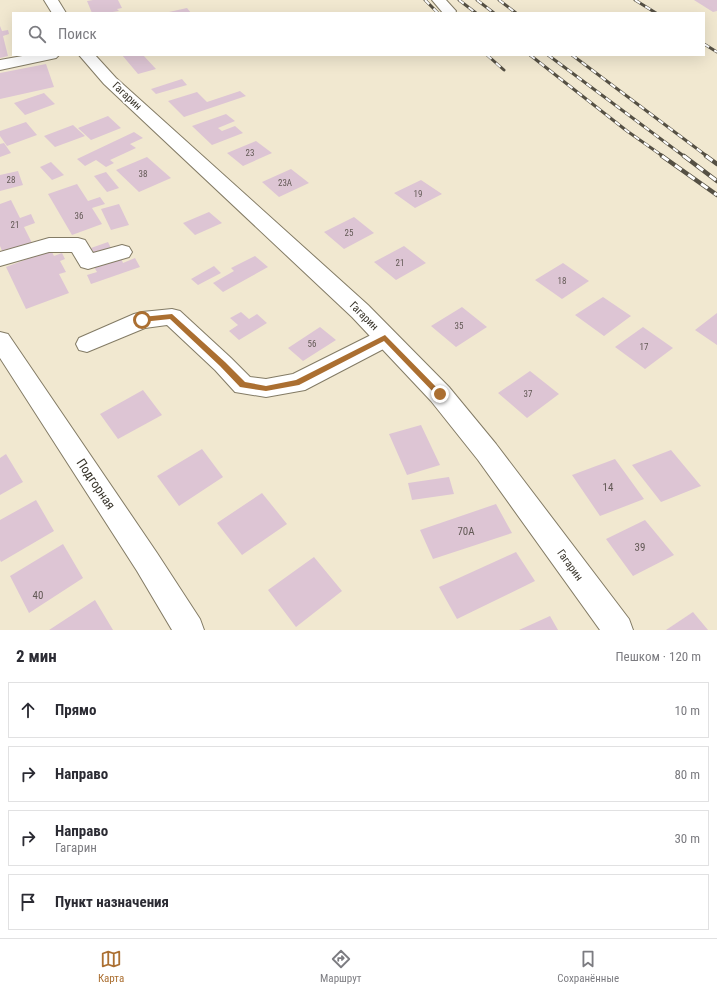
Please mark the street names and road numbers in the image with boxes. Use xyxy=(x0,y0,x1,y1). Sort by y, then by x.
street label: Гагарин xyxy=(110,79,144,113)
street label: Гагарин xyxy=(347,299,381,333)
street label: Подгорная xyxy=(74,456,118,512)
street label: Гагарин xyxy=(554,547,586,583)

